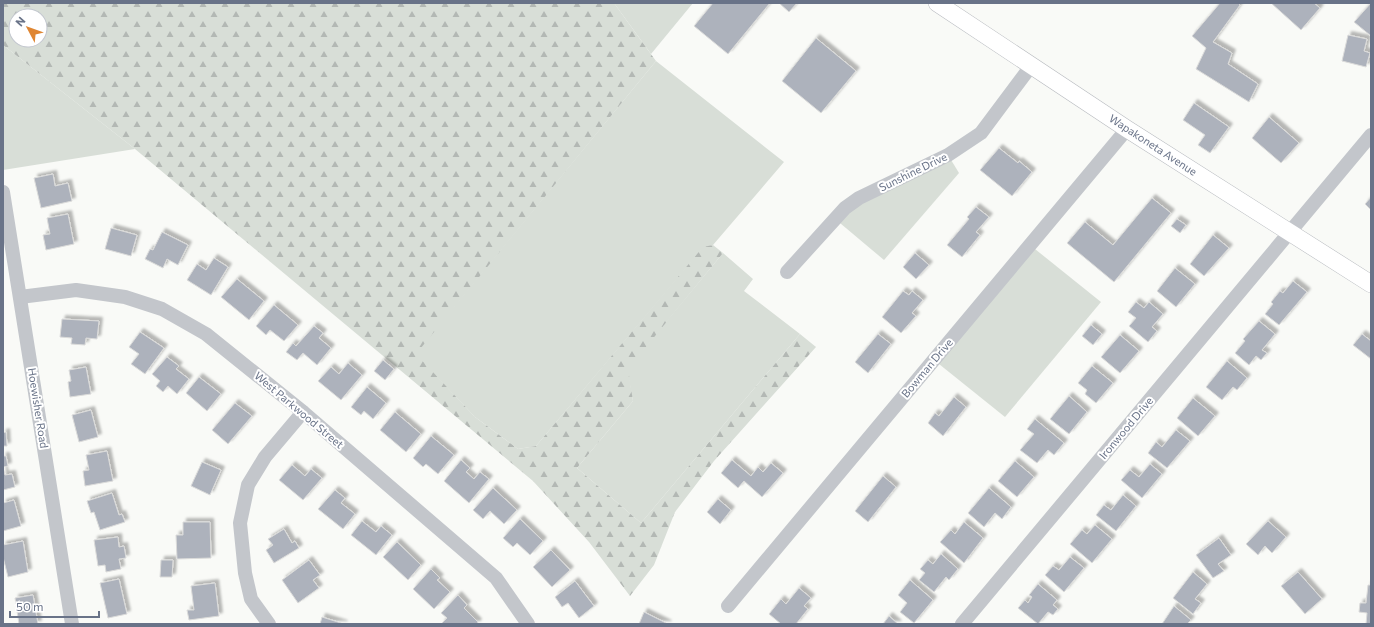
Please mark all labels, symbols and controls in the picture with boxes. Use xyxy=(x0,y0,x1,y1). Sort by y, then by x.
north arrow xyxy=(8,8,48,48)
text: N xyxy=(12,14,28,28)
street label: Wapakoneta Avenue xyxy=(1107,111,1200,178)
street label: Sunshine Drive xyxy=(877,149,949,194)
street label: Bowman Drive xyxy=(898,336,955,400)
street label: Hoewisher Road xyxy=(26,367,51,449)
street label: West Parkwood Street xyxy=(252,369,347,451)
street label: Ironwood Drive xyxy=(1096,394,1155,461)
scale bar xyxy=(10,593,99,619)
text: 50 m xyxy=(16,599,44,613)

